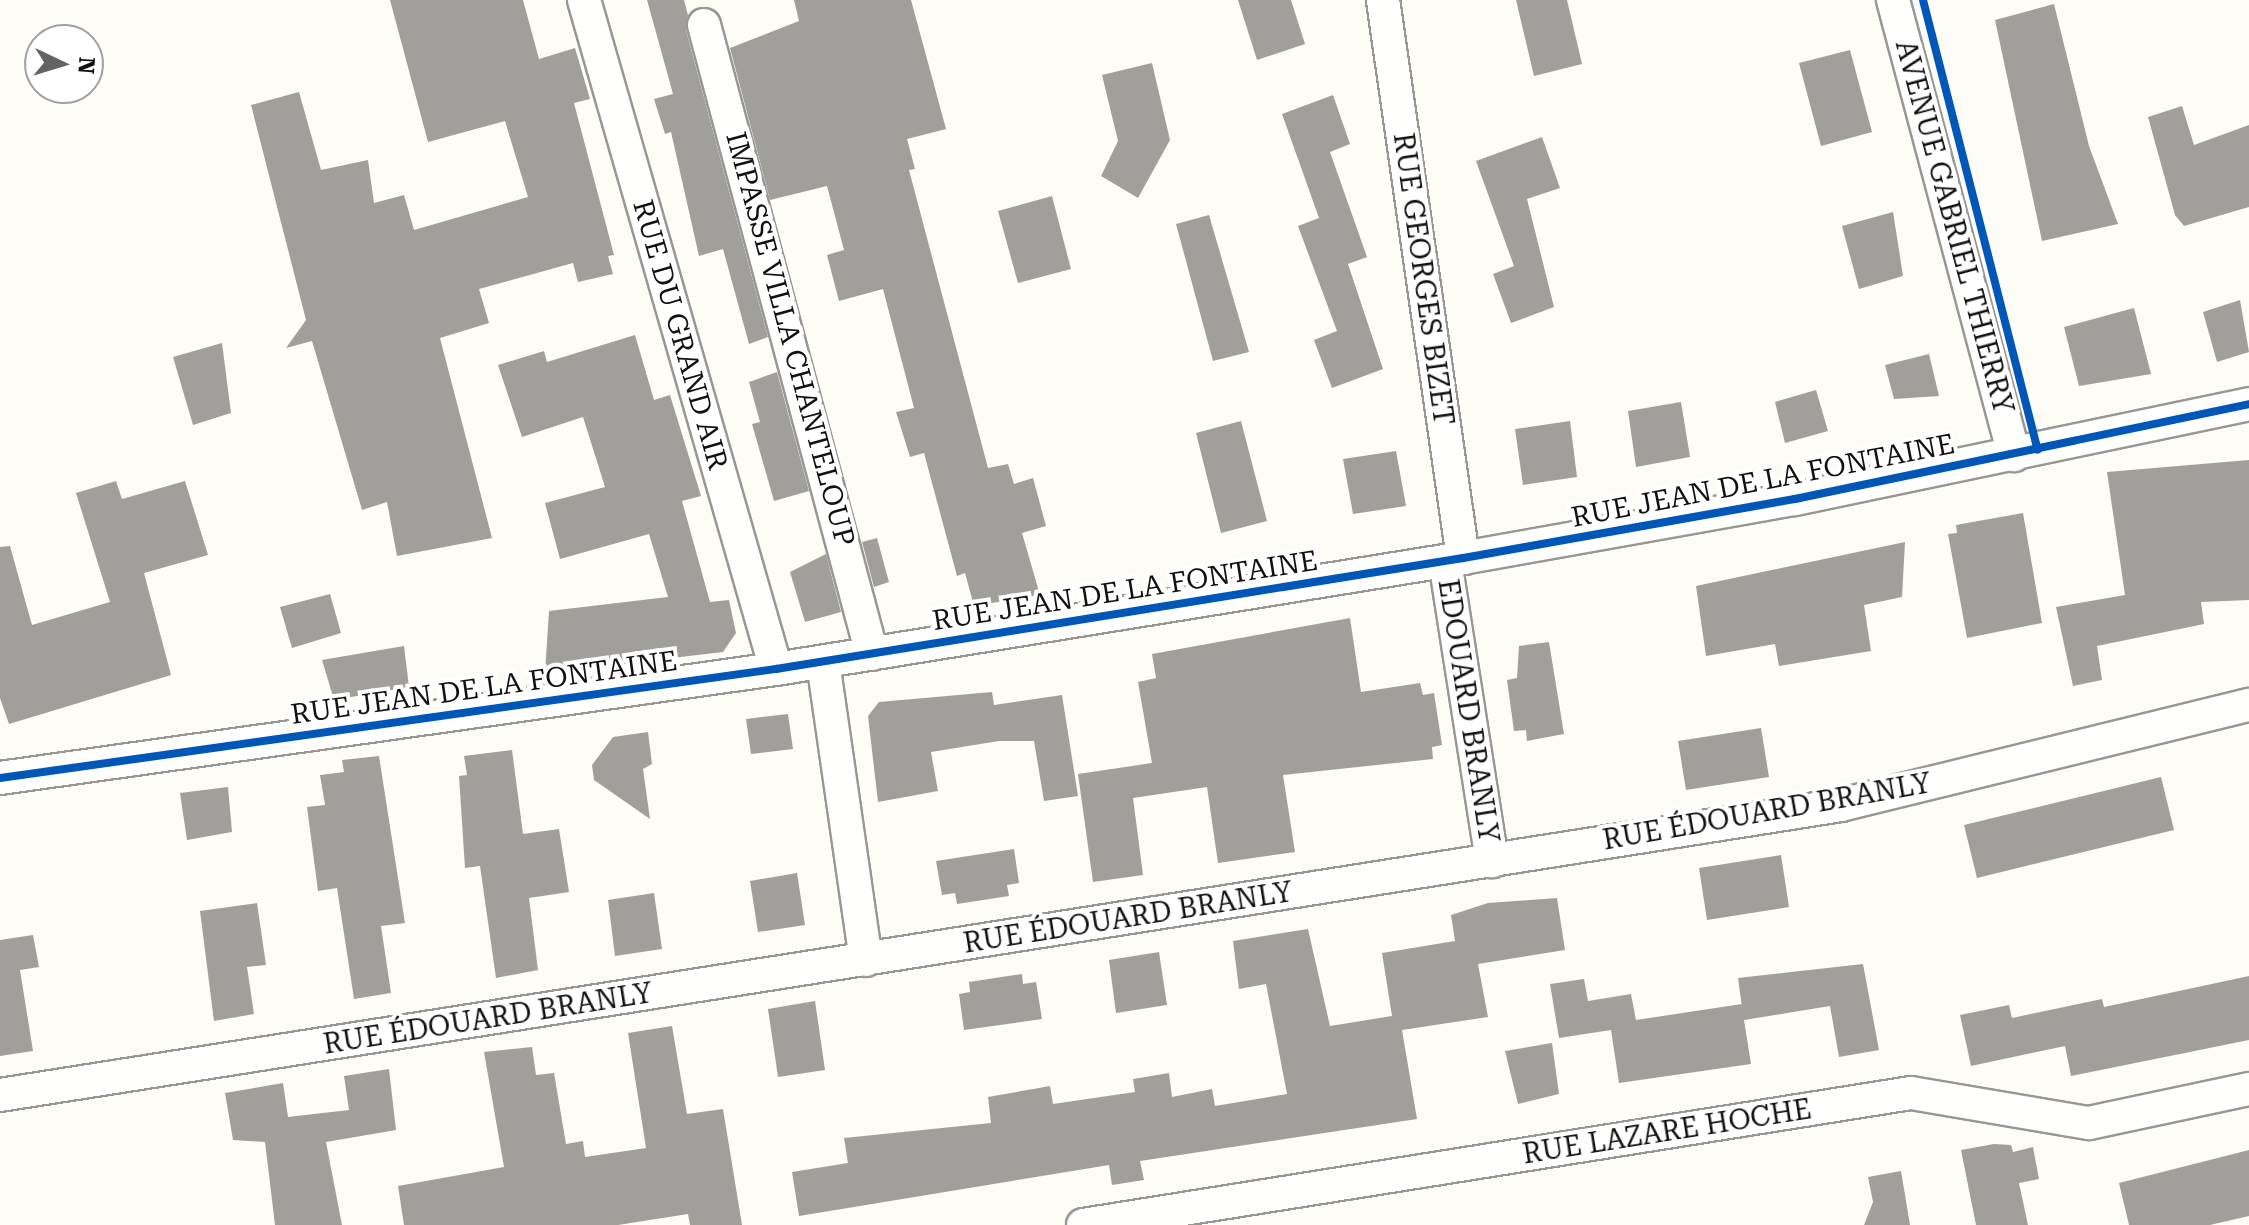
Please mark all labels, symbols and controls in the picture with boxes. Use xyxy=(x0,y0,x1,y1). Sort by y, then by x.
north arrow xyxy=(24,24,104,104)
street label: AVENUE GABRIEL THIERRY xyxy=(1888,37,2020,417)
text: N xyxy=(73,56,100,75)
street label: IMPASSE VILLA CHANTELOUP xyxy=(718,128,862,550)
street label: RUE GEORGES BIZET xyxy=(1386,131,1460,427)
street label: RUE DU GRAND AIR xyxy=(625,196,735,474)
street label: RUE JEAN DE LA FONTAINE xyxy=(1569,427,1957,535)
street label: RUE JEAN DE LA FONTAINE xyxy=(930,544,1320,638)
street label: EDOUARD BRANLY xyxy=(1431,577,1505,845)
street label: RUE JEAN DE LA FONTAINE xyxy=(289,644,679,732)
street label: RUE ÉDOUARD BRANLY xyxy=(1600,767,1934,857)
street label: RUE ÉDOUARD BRANLY xyxy=(961,875,1295,961)
street label: RUE ÉDOUARD BRANLY xyxy=(321,976,655,1062)
street label: RUE LAZARE HOCHE xyxy=(1520,1093,1814,1171)

